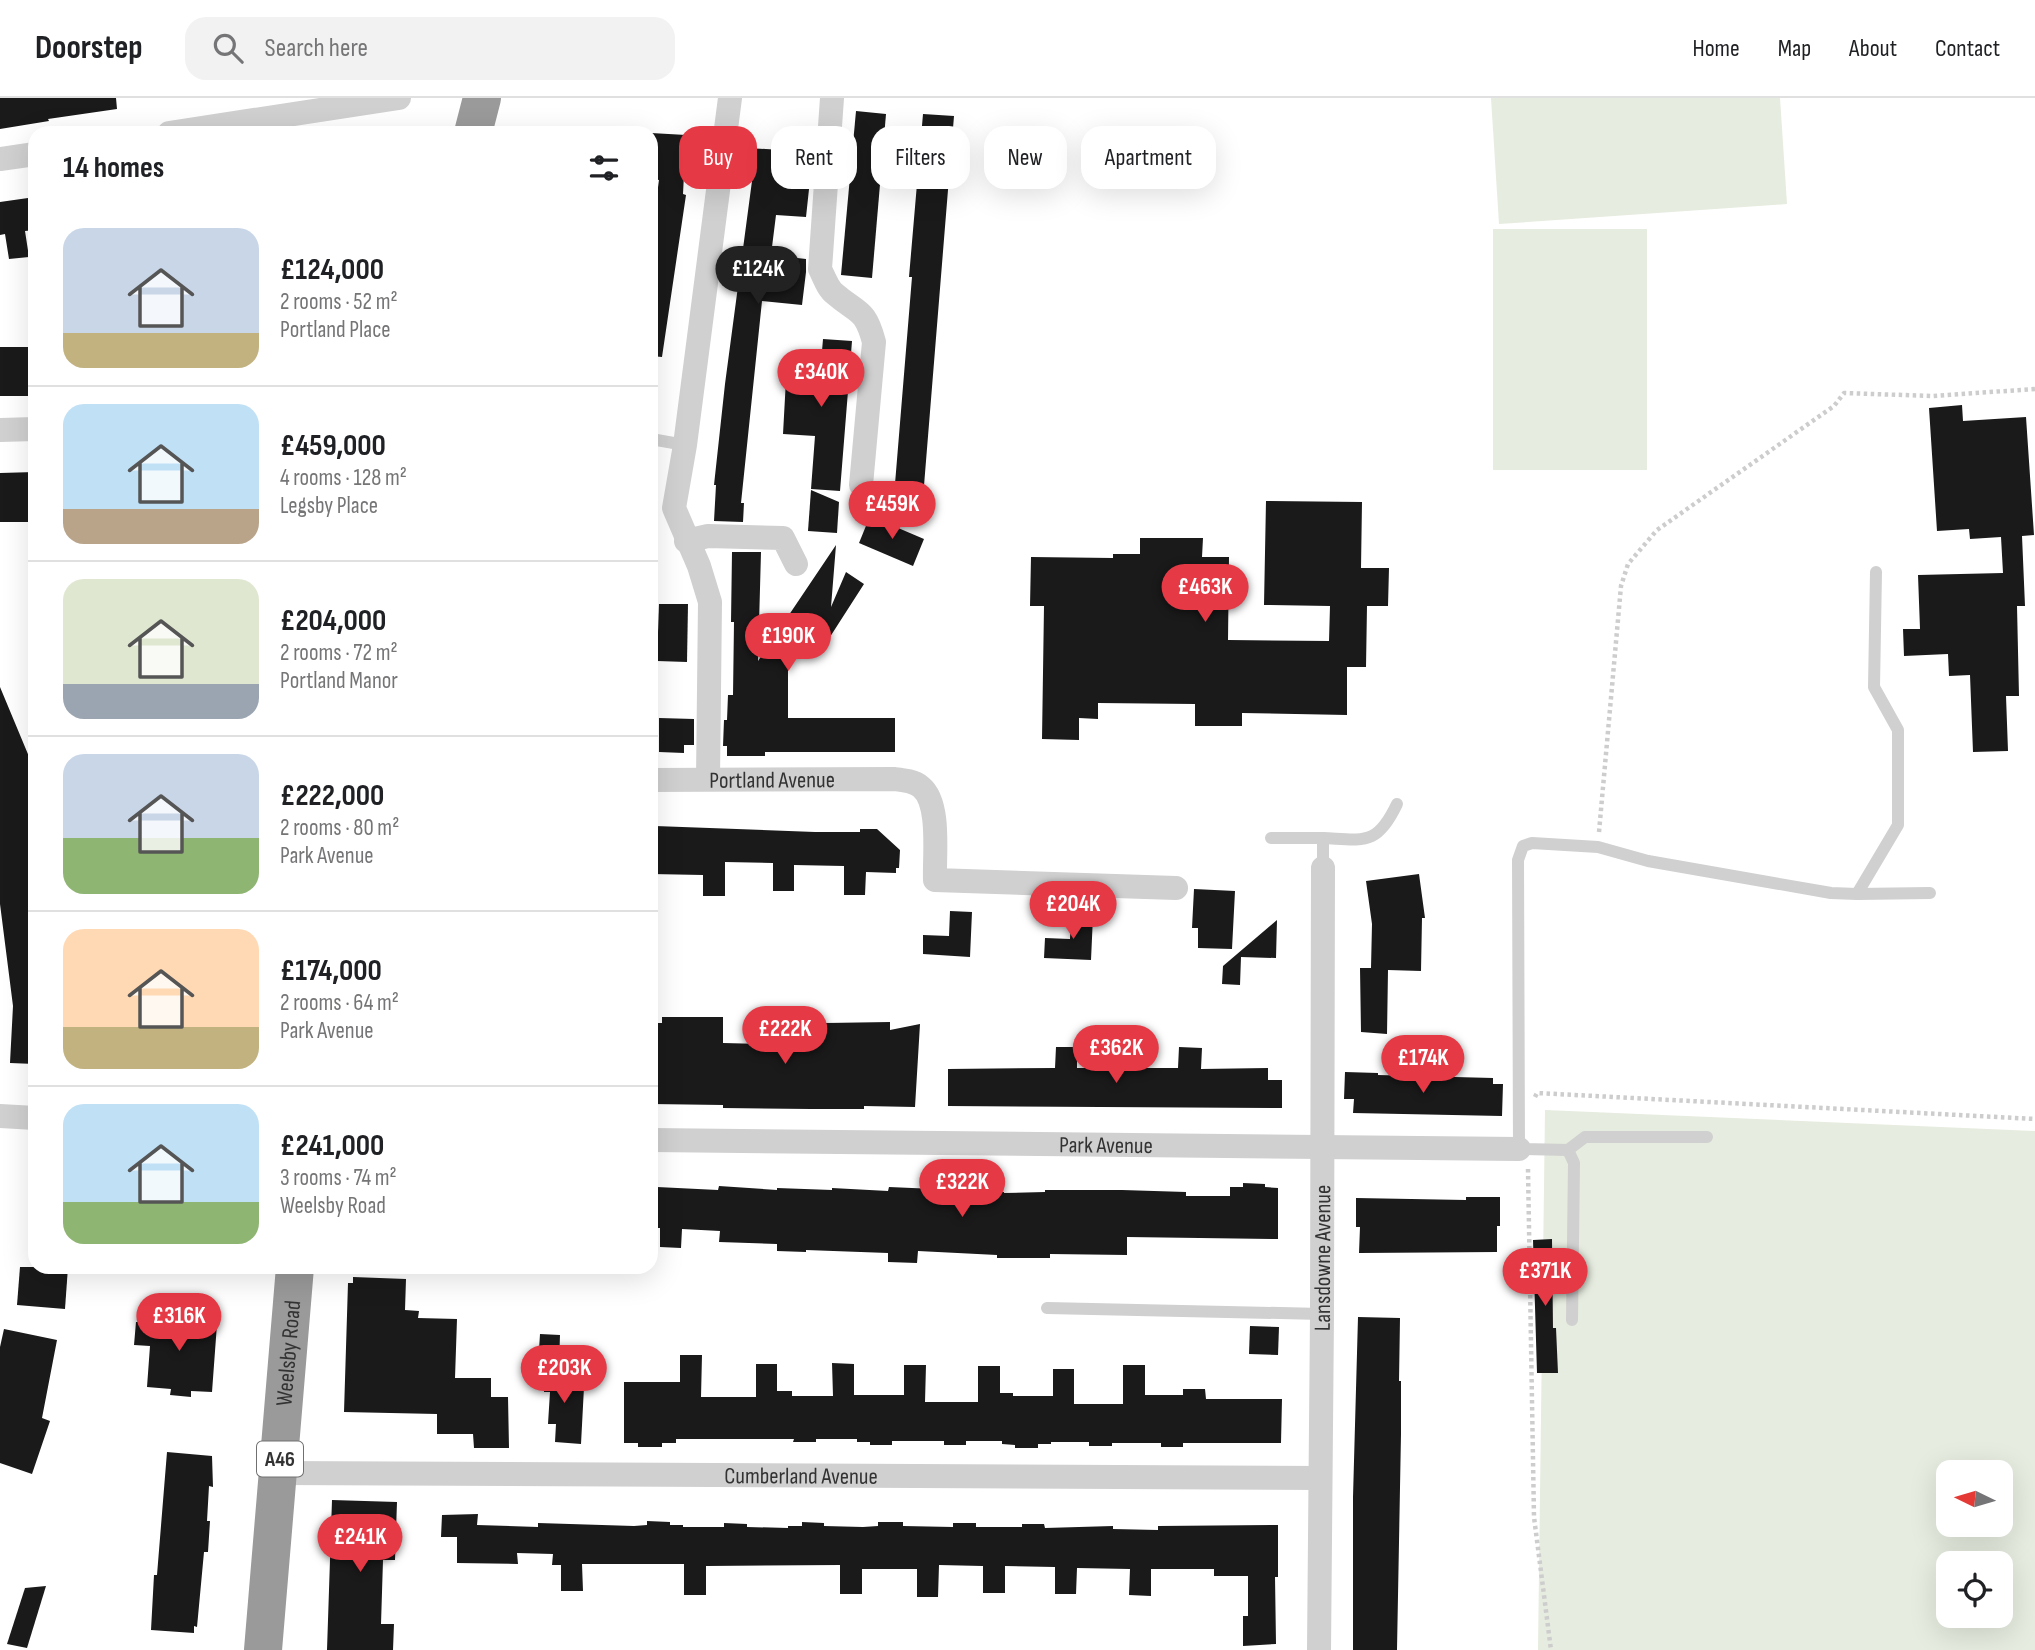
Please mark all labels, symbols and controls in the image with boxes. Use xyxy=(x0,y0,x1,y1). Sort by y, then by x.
search box xyxy=(185,17,675,80)
text: Doorstep xyxy=(35,28,143,68)
icon: search xyxy=(209,29,247,67)
text: Search here xyxy=(265,33,368,64)
text: Home xyxy=(1692,34,1740,63)
text: Map xyxy=(1778,34,1811,63)
text: About xyxy=(1849,34,1897,63)
text: Contact xyxy=(1935,34,2000,63)
chip: Buy xyxy=(679,126,757,189)
chip: Rent xyxy=(771,126,857,189)
chip: Filters xyxy=(871,126,970,189)
chip: New xyxy=(984,126,1067,189)
chip: Apartment xyxy=(1081,126,1216,189)
icon: filters xyxy=(585,149,623,187)
text: 14 homes xyxy=(63,150,164,186)
pin: £124K xyxy=(709,246,807,306)
text: £124,000 xyxy=(280,252,384,288)
text: £124K xyxy=(731,255,785,283)
icon: home xyxy=(119,256,203,340)
text: 2 rooms · 52 m² xyxy=(280,288,398,316)
text: Portland Place xyxy=(280,316,391,344)
pin: £340K xyxy=(772,350,870,409)
text: £340K xyxy=(793,358,849,386)
text: £459,000 xyxy=(280,428,386,464)
icon: home xyxy=(119,432,203,516)
text: 4 rooms · 128 m² xyxy=(280,464,407,492)
pin: £459K xyxy=(843,482,941,541)
text: £459K xyxy=(865,490,919,518)
text: Legsby Place xyxy=(280,492,378,520)
pin: £463K xyxy=(1156,564,1254,624)
text: £463K xyxy=(1178,573,1232,601)
text: £204,000 xyxy=(280,603,386,639)
icon: home xyxy=(119,607,203,691)
pin: £190K xyxy=(739,614,837,673)
text: £190K xyxy=(761,622,815,650)
text: 2 rooms · 72 m² xyxy=(280,639,398,667)
text: Portland Manor xyxy=(280,667,398,695)
street label: Portland Avenue xyxy=(709,766,835,795)
text: £222,000 xyxy=(280,778,384,814)
icon: home xyxy=(119,782,203,866)
text: 2 rooms · 80 m² xyxy=(280,814,399,842)
text: Park Avenue xyxy=(280,842,374,870)
pin: £204K xyxy=(1024,882,1122,941)
text: £204K xyxy=(1046,890,1100,918)
text: £174,000 xyxy=(280,953,382,989)
icon: home xyxy=(119,957,203,1041)
text: 2 rooms · 64 m² xyxy=(280,989,399,1017)
pin: £222K xyxy=(736,1006,834,1066)
text: £222K xyxy=(758,1015,812,1043)
text: Park Avenue xyxy=(280,1017,374,1045)
pin: £362K xyxy=(1067,1026,1165,1085)
text: £362K xyxy=(1089,1034,1143,1062)
pin: £174K xyxy=(1374,1035,1472,1095)
text: £174K xyxy=(1397,1044,1449,1072)
text: £241,000 xyxy=(280,1128,384,1164)
street label: Park Avenue xyxy=(1059,1131,1153,1160)
icon: home xyxy=(119,1132,203,1216)
pin: £322K xyxy=(913,1160,1011,1219)
text: 3 rooms · 74 m² xyxy=(280,1164,397,1192)
text: £322K xyxy=(935,1168,989,1196)
street label: Lansdowne Avenue xyxy=(1309,1185,1337,1331)
text: Weelsby Road xyxy=(280,1192,386,1220)
pin: £371K xyxy=(1496,1248,1594,1308)
text: £371K xyxy=(1519,1257,1571,1285)
pin: £316K xyxy=(130,1294,228,1353)
street label: Weelsby Road xyxy=(270,1299,307,1407)
text: £316K xyxy=(152,1302,206,1330)
pin: £203K xyxy=(515,1346,613,1405)
text: £203K xyxy=(537,1354,591,1382)
road number: A46 xyxy=(257,1442,303,1476)
north arrow xyxy=(1936,1460,2012,1536)
map controls xyxy=(1936,1460,2013,1628)
street label: Cumberland Avenue xyxy=(724,1462,878,1491)
pin: £241K xyxy=(311,1514,409,1574)
text: £241K xyxy=(333,1523,387,1551)
button: locate xyxy=(1936,1551,2013,1628)

